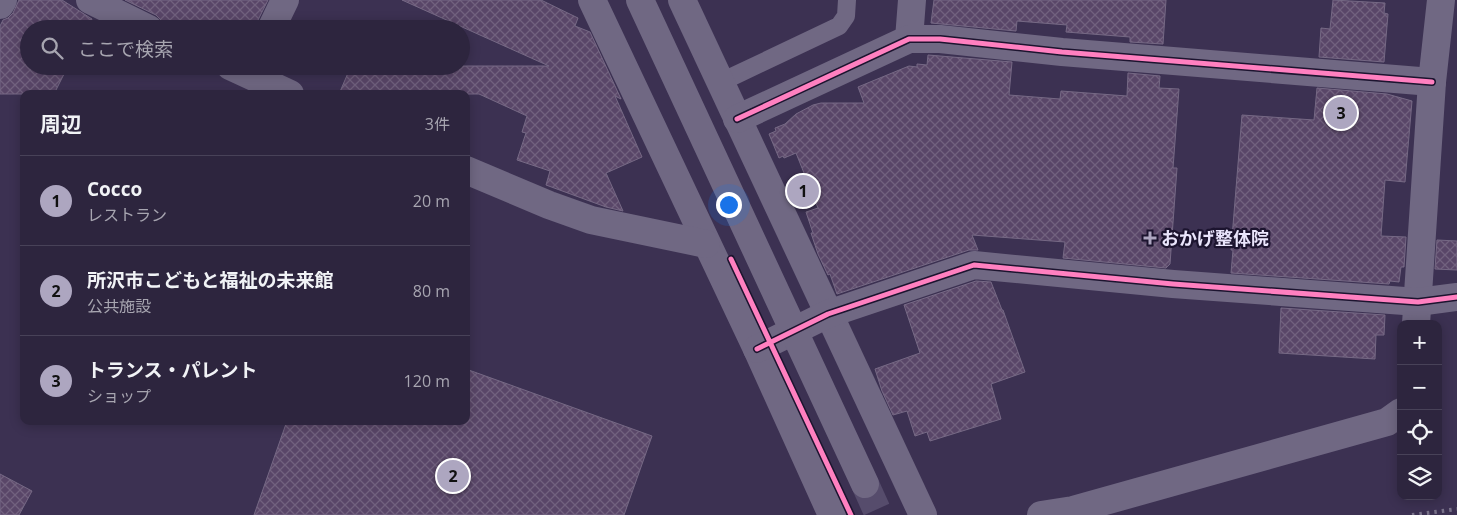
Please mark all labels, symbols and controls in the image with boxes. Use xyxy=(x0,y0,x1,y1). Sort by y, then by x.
search box xyxy=(20,20,470,75)
icon: search xyxy=(38,34,66,62)
text: ここで検索 xyxy=(78,36,173,62)
pin: 3 xyxy=(1325,94,1357,132)
text: 周辺 xyxy=(40,110,82,138)
text: 3件 xyxy=(425,113,450,135)
pin: 1 xyxy=(787,172,819,210)
text: Cocco xyxy=(87,176,142,202)
text: 1 xyxy=(51,190,61,212)
text: 20 m xyxy=(413,190,450,212)
your location xyxy=(716,192,742,218)
text: レストラン xyxy=(87,204,167,226)
place label: おかげ整体院 xyxy=(1161,226,1269,250)
marker: おかげ整体院 xyxy=(1143,231,1157,245)
text: 所沢市こどもと福祉の未来館 xyxy=(87,267,334,293)
text: 2 xyxy=(51,280,61,302)
text: 80 m xyxy=(413,280,450,302)
text: 公共施設 xyxy=(87,295,151,317)
map controls xyxy=(1397,320,1442,500)
button: + xyxy=(1397,320,1442,365)
text: トランス・パレント xyxy=(87,357,258,383)
button: − xyxy=(1397,365,1442,410)
text: 3 xyxy=(51,370,61,392)
text: 120 m xyxy=(404,370,450,392)
text: ショップ xyxy=(87,385,151,407)
button: locate xyxy=(1397,410,1442,455)
button: layers xyxy=(1397,455,1442,500)
pin: 2 xyxy=(437,457,469,495)

